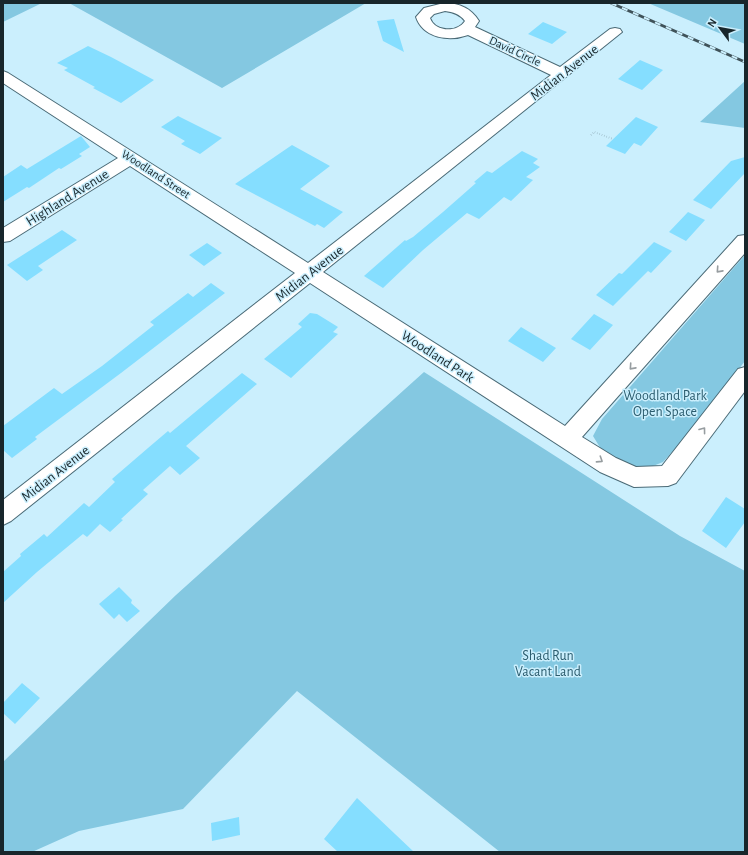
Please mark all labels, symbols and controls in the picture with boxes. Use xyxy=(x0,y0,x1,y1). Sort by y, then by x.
north arrow xyxy=(700,8,740,48)
text: N xyxy=(705,17,719,29)
street label: David Circle xyxy=(487,34,543,68)
street label: Midian Avenue xyxy=(528,42,601,103)
street label: Woodland Street xyxy=(120,147,193,201)
street label: Highland Avenue xyxy=(24,167,111,229)
street label: Midian Avenue xyxy=(273,243,346,304)
one-way arrow xyxy=(716,265,724,273)
street label: Woodland Park xyxy=(399,328,477,386)
one-way arrow xyxy=(629,362,636,369)
park label: Woodland Park Open Space xyxy=(623,389,707,419)
one-way arrow xyxy=(698,427,706,434)
street label: Midian Avenue xyxy=(19,443,92,504)
one-way arrow xyxy=(596,455,603,462)
park label: Shad Run Vacant Land xyxy=(515,649,581,679)

